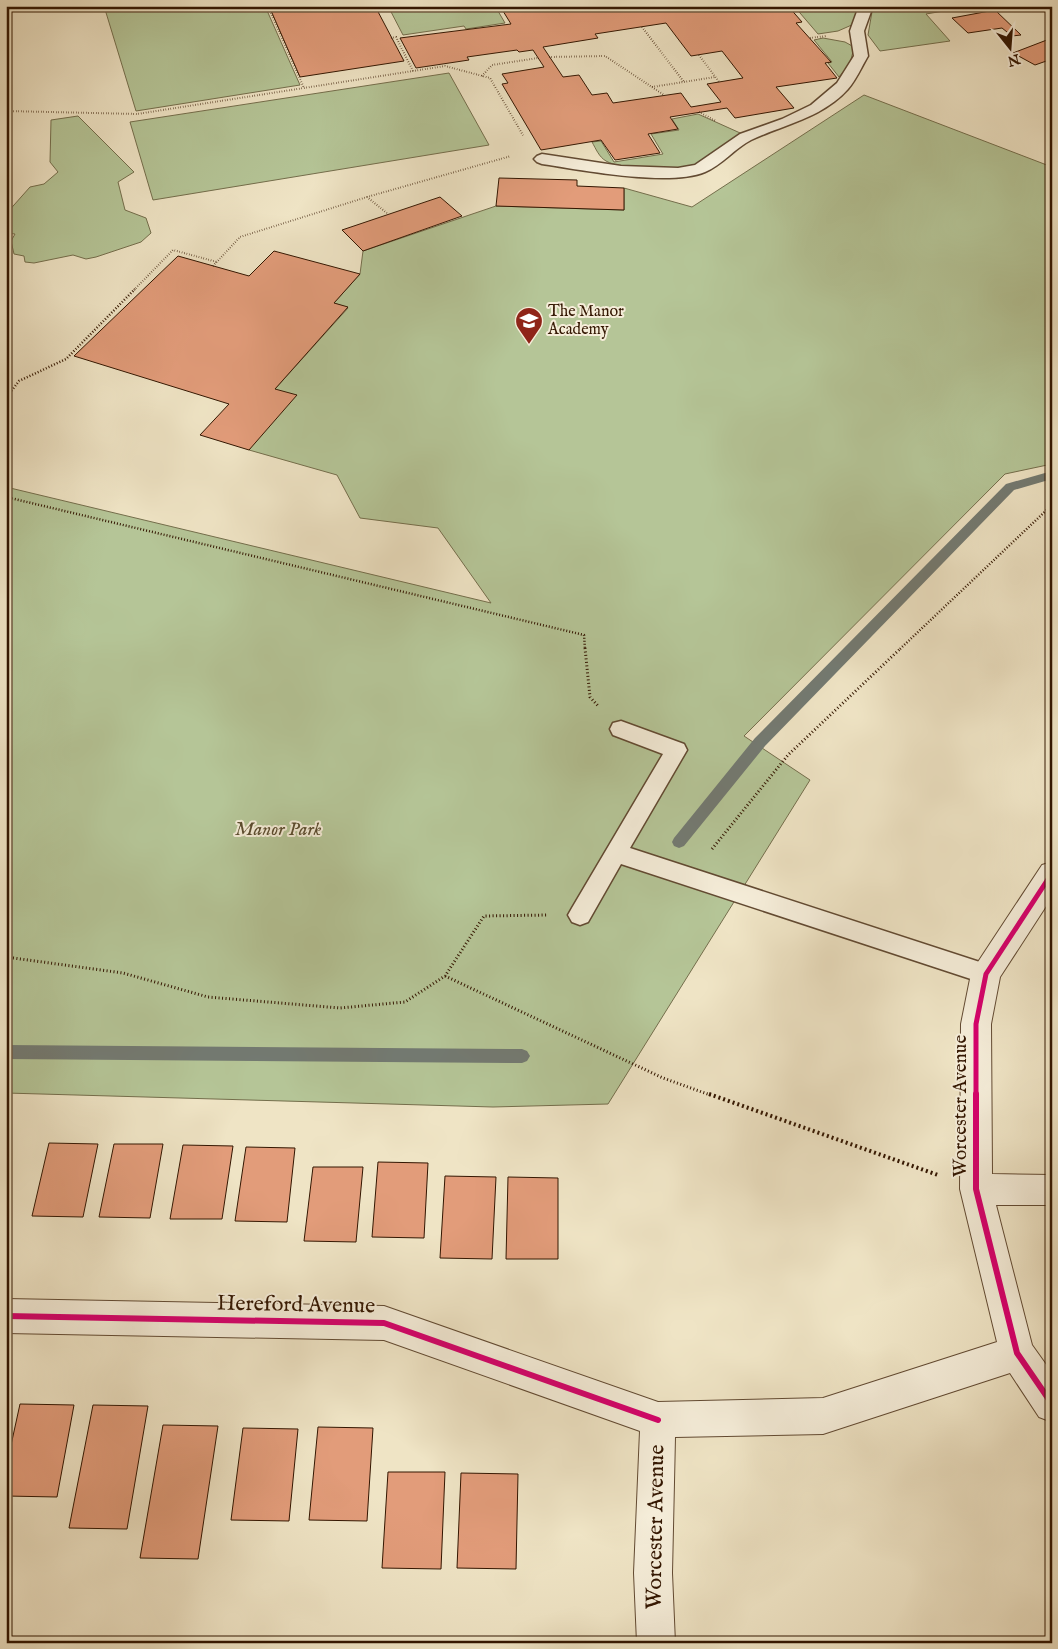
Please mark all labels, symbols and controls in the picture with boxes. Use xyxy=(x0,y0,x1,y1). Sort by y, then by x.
north arrow xyxy=(986,22,1036,72)
text: N xyxy=(1005,49,1023,70)
place label: The Manor Academy xyxy=(547,302,624,340)
school or university icon: The Manor Academy xyxy=(514,306,544,345)
park label: Manor Park xyxy=(235,818,322,842)
street label: Worcester Avenue xyxy=(949,1035,973,1177)
street label: Hereford Avenue xyxy=(217,1290,375,1320)
street label: Worcester Avenue xyxy=(641,1444,671,1610)

